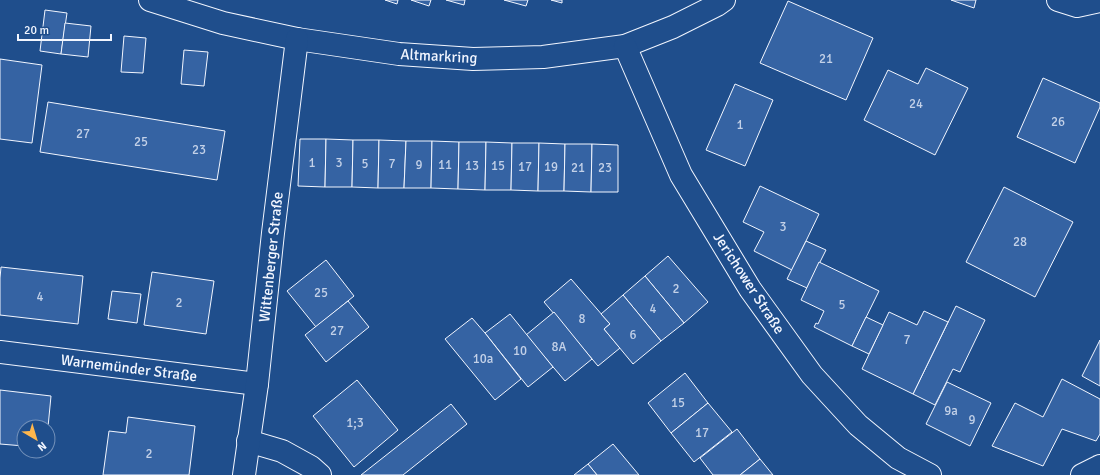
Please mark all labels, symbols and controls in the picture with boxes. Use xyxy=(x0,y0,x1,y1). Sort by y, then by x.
scale bar xyxy=(18,16,111,42)
text: 20 m xyxy=(24,23,49,38)
street label: Altmarkring xyxy=(400,45,478,67)
house number: 21 xyxy=(819,51,833,67)
house number: 24 xyxy=(909,96,923,112)
house number: 26 xyxy=(1051,114,1065,130)
house number: 1 xyxy=(736,117,744,133)
house number: 27 xyxy=(76,126,90,142)
house number: 25 xyxy=(134,134,148,150)
house number: 23 xyxy=(192,142,206,158)
house number: 1 xyxy=(308,155,316,171)
house number: 3 xyxy=(335,155,343,171)
house number: 5 xyxy=(361,156,369,172)
house number: 7 xyxy=(388,156,396,172)
house number: 9 xyxy=(415,157,423,173)
house number: 11 xyxy=(438,157,452,173)
house number: 13 xyxy=(465,158,479,174)
house number: 15 xyxy=(491,158,505,174)
house number: 17 xyxy=(518,159,532,175)
house number: 19 xyxy=(544,159,558,175)
house number: 21 xyxy=(571,160,585,176)
house number: 23 xyxy=(598,160,612,176)
street label: Wittenberger Straße xyxy=(255,191,287,323)
house number: 3 xyxy=(779,219,787,235)
street label: Jerichower Straße xyxy=(709,229,789,337)
house number: 28 xyxy=(1013,234,1027,250)
house number: 2 xyxy=(672,281,680,297)
house number: 25 xyxy=(314,285,328,301)
house number: 4 xyxy=(36,289,44,305)
house number: 2 xyxy=(175,295,183,311)
house number: 5 xyxy=(838,297,846,313)
house number: 4 xyxy=(649,301,657,317)
house number: 8 xyxy=(578,311,586,327)
house number: 27 xyxy=(330,323,344,339)
house number: 6 xyxy=(629,327,637,343)
house number: 7 xyxy=(903,332,911,348)
house number: 8A xyxy=(552,339,567,355)
house number: 10 xyxy=(513,343,527,359)
street label: Warnemünder Straße xyxy=(60,351,198,385)
house number: 10a xyxy=(473,351,493,367)
house number: 15 xyxy=(671,395,685,411)
house number: 9a xyxy=(944,403,958,419)
house number: 9 xyxy=(968,412,976,428)
house number: 1;3 xyxy=(346,415,364,431)
north arrow xyxy=(16,419,56,459)
house number: 17 xyxy=(695,425,709,441)
text: N xyxy=(35,439,49,454)
house number: 2 xyxy=(145,446,153,462)

